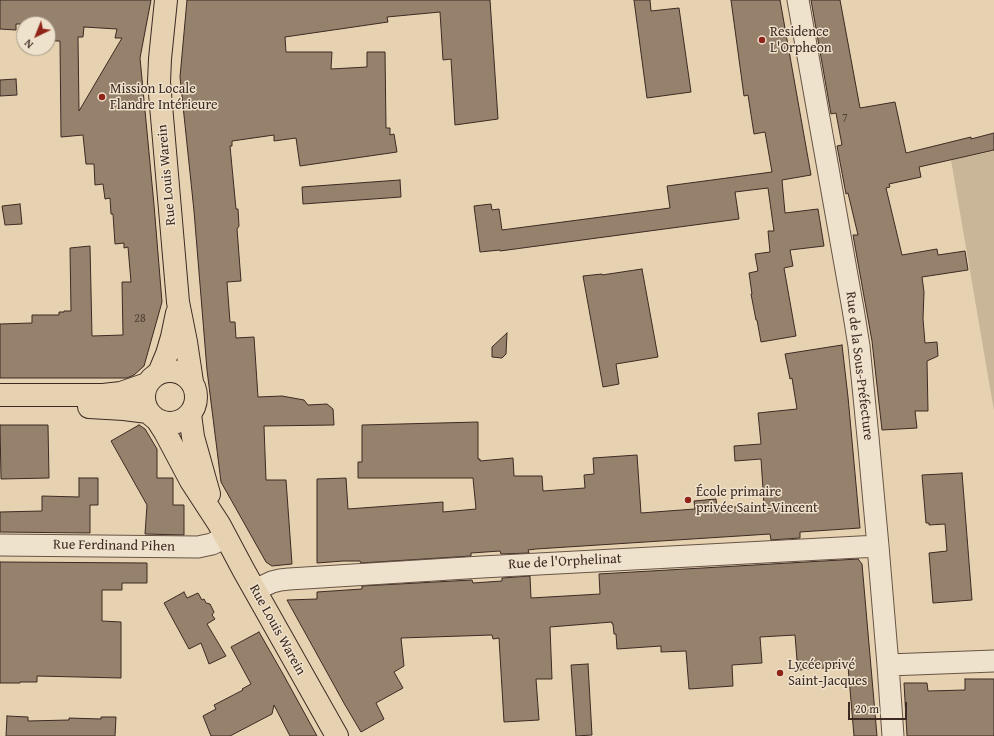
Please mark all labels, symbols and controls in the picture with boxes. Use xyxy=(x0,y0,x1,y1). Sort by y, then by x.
north arrow xyxy=(16,16,56,56)
place label: Residence L'Orpheon xyxy=(770,24,832,56)
marker: Residence L'Orpheon xyxy=(757,35,767,45)
text: N xyxy=(20,36,37,52)
place label: Mission Locale Flandre Intérieure xyxy=(110,81,218,114)
marker: Mission Locale Flandre Intérieure xyxy=(97,92,107,102)
house number: 7 xyxy=(842,112,848,126)
street label: Rue Louis Warein xyxy=(154,124,180,226)
street label: Rue de la Sous-Préfecture xyxy=(842,291,876,441)
house number: 28 xyxy=(134,312,146,326)
place label: École primaire privée Saint-Vincent xyxy=(696,484,818,516)
marker: École primaire privée Saint-Vincent xyxy=(683,495,693,505)
street label: Rue Ferdinand Pihen xyxy=(53,537,175,555)
street label: Rue de l'Orphelinat xyxy=(508,551,622,573)
street label: Rue Louis Warein xyxy=(245,582,309,678)
place label: Lycée privé Saint-Jacques xyxy=(788,657,867,690)
marker: Lycée privé Saint-Jacques xyxy=(775,668,785,678)
scale bar xyxy=(850,694,909,720)
text: 20 m xyxy=(855,700,879,717)

